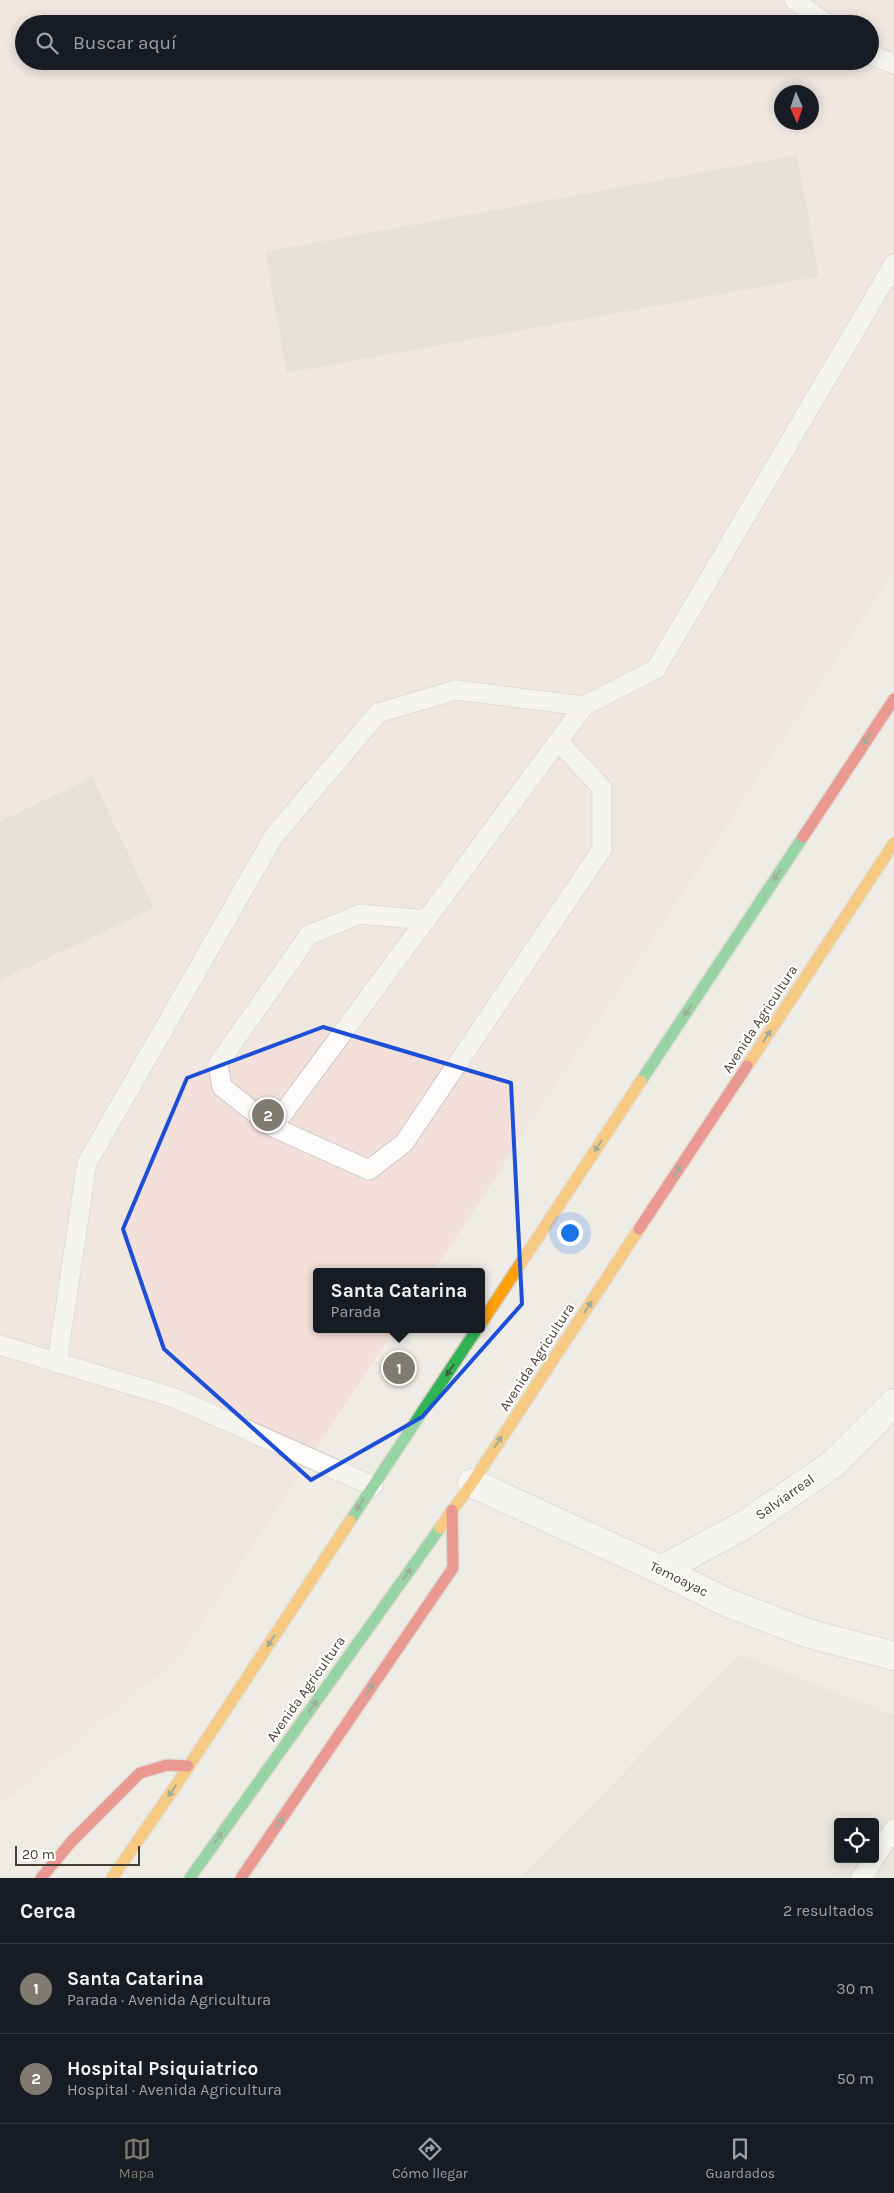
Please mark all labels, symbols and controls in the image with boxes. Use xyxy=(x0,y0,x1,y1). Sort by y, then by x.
search box xyxy=(15,15,879,70)
icon: search xyxy=(33,29,61,57)
text: Buscar aquí xyxy=(73,32,177,54)
north arrow xyxy=(774,85,819,130)
one-way arrow xyxy=(862,733,872,746)
one-way arrow xyxy=(773,868,782,882)
street label: Avenida Agricultura xyxy=(719,962,801,1076)
one-way arrow xyxy=(683,1004,693,1017)
one-way arrow xyxy=(762,1029,772,1042)
pin: 2 xyxy=(252,1096,284,1134)
one-way arrow xyxy=(593,1139,603,1153)
one-way arrow xyxy=(673,1164,682,1178)
your location xyxy=(557,1220,583,1246)
popup xyxy=(313,1268,485,1333)
text: Santa Catarina xyxy=(331,1280,467,1302)
street label: Avenida Agricultura xyxy=(496,1300,578,1414)
one-way arrow xyxy=(583,1300,593,1313)
text: Parada xyxy=(331,1302,381,1321)
pin: 1 xyxy=(383,1349,415,1387)
one-way arrow xyxy=(445,1363,455,1377)
one-way arrow xyxy=(494,1436,503,1449)
street label: Salviarreal xyxy=(752,1471,818,1523)
one-way arrow xyxy=(355,1499,365,1512)
street label: Temoayac xyxy=(647,1558,711,1600)
one-way arrow xyxy=(402,1567,412,1580)
street label: Avenida Agricultura xyxy=(263,1633,349,1745)
one-way arrow xyxy=(266,1634,275,1648)
one-way arrow xyxy=(365,1682,375,1696)
one-way arrow xyxy=(308,1699,318,1713)
one-way arrow xyxy=(167,1785,177,1798)
one-way arrow xyxy=(274,1817,284,1830)
map controls xyxy=(834,1818,879,1863)
button: locate xyxy=(834,1818,879,1863)
one-way arrow xyxy=(213,1832,224,1845)
scale bar xyxy=(15,1843,140,1866)
text: 20 m xyxy=(22,1846,55,1863)
text: Cerca xyxy=(20,1899,76,1923)
text: 2 resultados xyxy=(783,1901,874,1920)
text: Santa Catarina xyxy=(67,1968,204,1990)
text: 1 xyxy=(33,1979,39,1998)
text: 30 m xyxy=(836,1979,874,1998)
text: Parada · Avenida Agricultura xyxy=(67,1990,271,2009)
text: Hospital Psiquiatrico xyxy=(67,2058,258,2080)
text: 2 xyxy=(31,2069,41,2088)
text: 50 m xyxy=(837,2069,874,2088)
text: Hospital · Avenida Agricultura xyxy=(67,2080,282,2099)
tab: Mapa xyxy=(119,2135,154,2182)
tab: Cómo llegar xyxy=(392,2135,468,2182)
tab: Guardados xyxy=(706,2135,775,2182)

